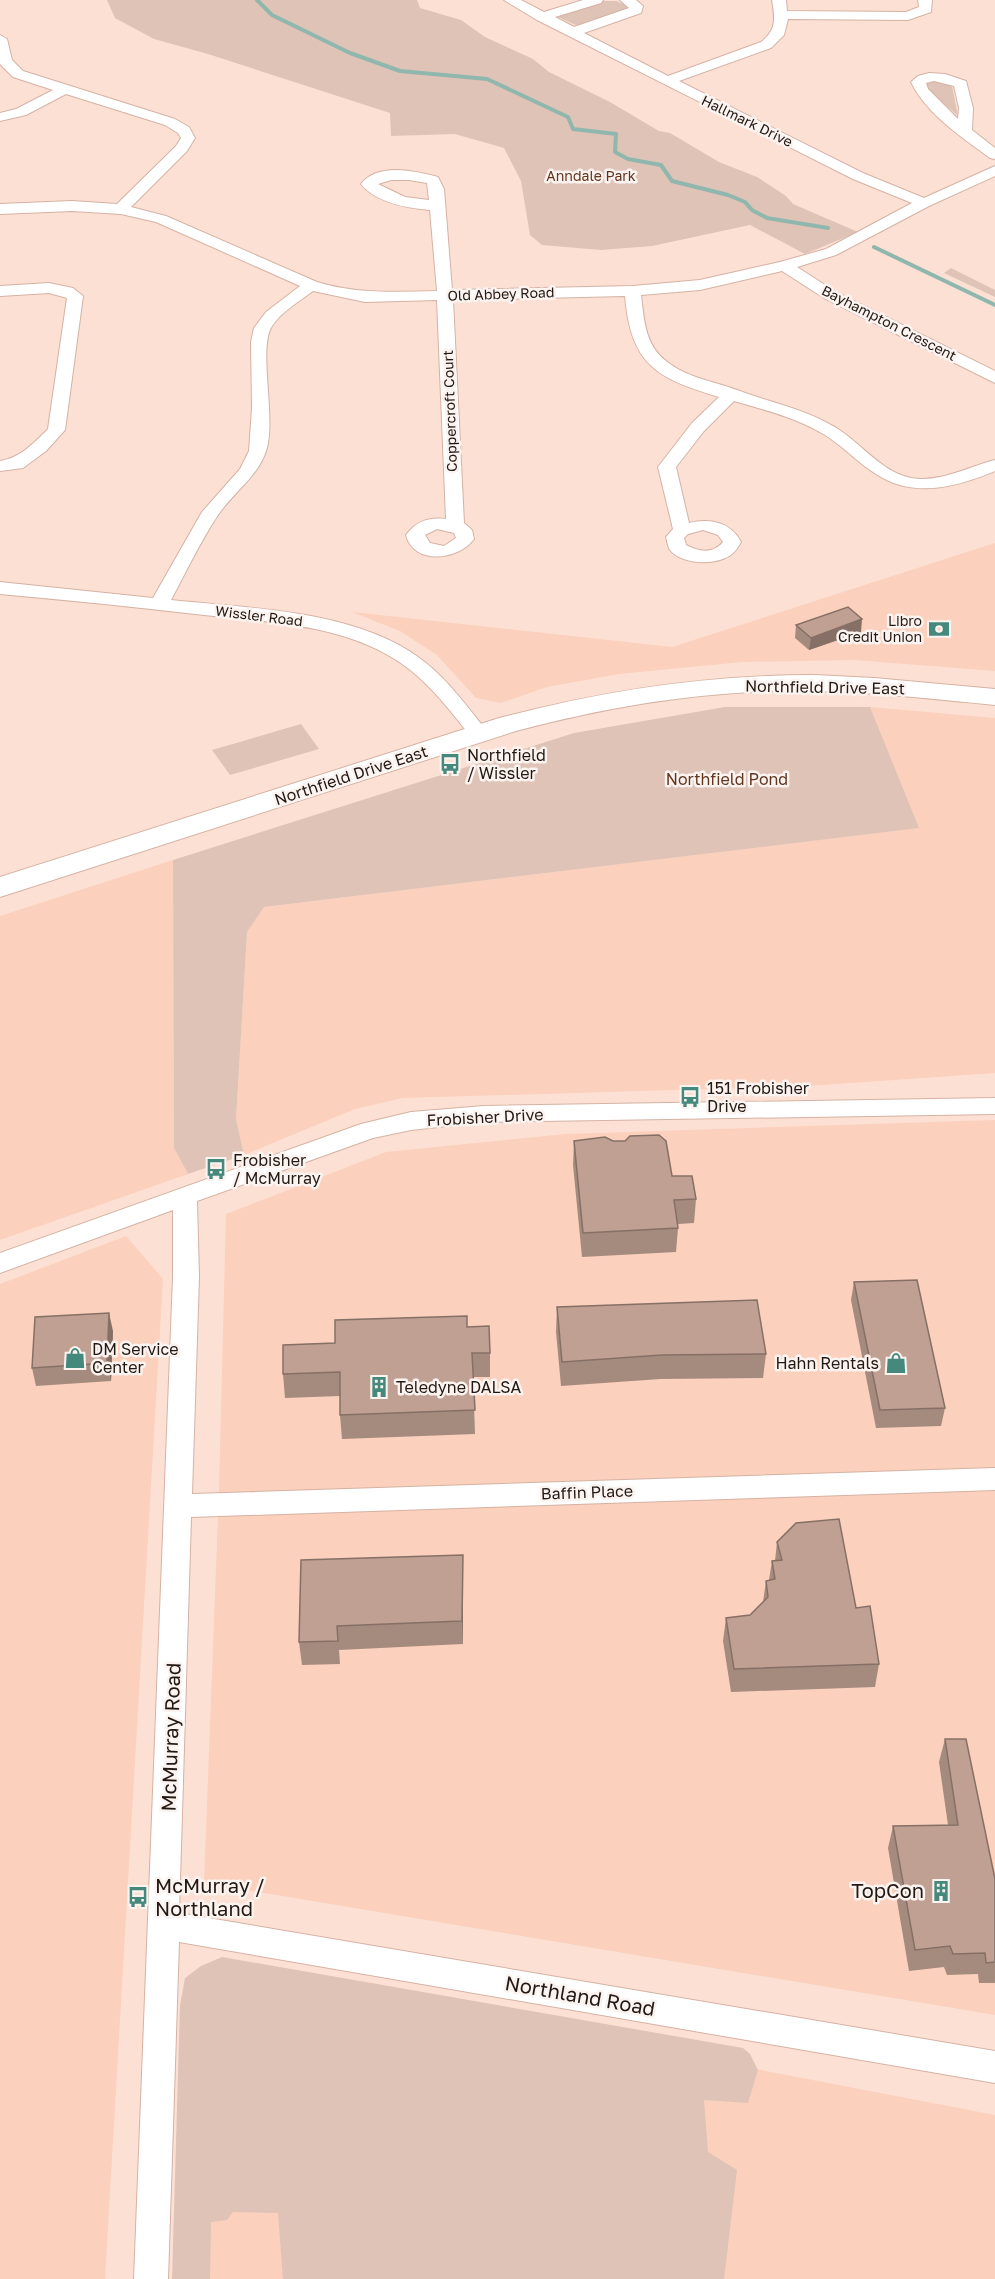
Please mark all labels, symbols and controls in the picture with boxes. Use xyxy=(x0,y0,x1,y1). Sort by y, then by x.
street label: Hallmark Drive xyxy=(699,91,796,150)
park label: Anndale Park xyxy=(546,167,636,184)
street label: Bayhampton Crescent xyxy=(819,281,959,364)
street label: Old Abbey Road xyxy=(447,283,555,304)
street label: Coppercroft Court xyxy=(439,350,460,472)
street label: Wissler Road xyxy=(214,602,304,629)
place label: Libro Credit Union xyxy=(838,612,922,645)
bank icon: Libro Credit Union xyxy=(927,617,951,641)
street label: Northfield Drive East xyxy=(745,676,905,698)
street label: Northfield Drive East xyxy=(272,741,430,809)
place label: Northfield / Wissler xyxy=(467,745,546,783)
bus stop icon: Northfield / Wissler xyxy=(438,752,462,776)
park label: Northfield Pond xyxy=(666,769,788,789)
place label: 151 Frobisher Drive xyxy=(707,1078,809,1116)
bus stop icon: 151 Frobisher Drive xyxy=(678,1085,702,1109)
street label: Frobisher Drive xyxy=(426,1104,544,1130)
place label: Frobisher / McMurray xyxy=(233,1150,321,1188)
bus stop icon: Frobisher / McMurray xyxy=(204,1157,228,1181)
place label: DM Service Center xyxy=(92,1339,178,1377)
shop icon: DM Service Center xyxy=(63,1346,87,1370)
shop icon: Hahn Rentals xyxy=(884,1351,908,1375)
place label: Hahn Rentals xyxy=(775,1353,879,1373)
building icon: Teledyne DALSA xyxy=(367,1375,391,1399)
place label: Teledyne DALSA xyxy=(396,1377,521,1397)
street label: Baffin Place xyxy=(540,1480,634,1504)
street label: McMurray Road xyxy=(155,1662,185,1812)
place label: McMurray / Northland xyxy=(155,1873,265,1920)
place label: TopCon xyxy=(851,1878,924,1902)
building icon: TopCon xyxy=(929,1879,953,1903)
bus stop icon: McMurray / Northland xyxy=(126,1885,150,1909)
street label: Northland Road xyxy=(503,1970,657,2020)

